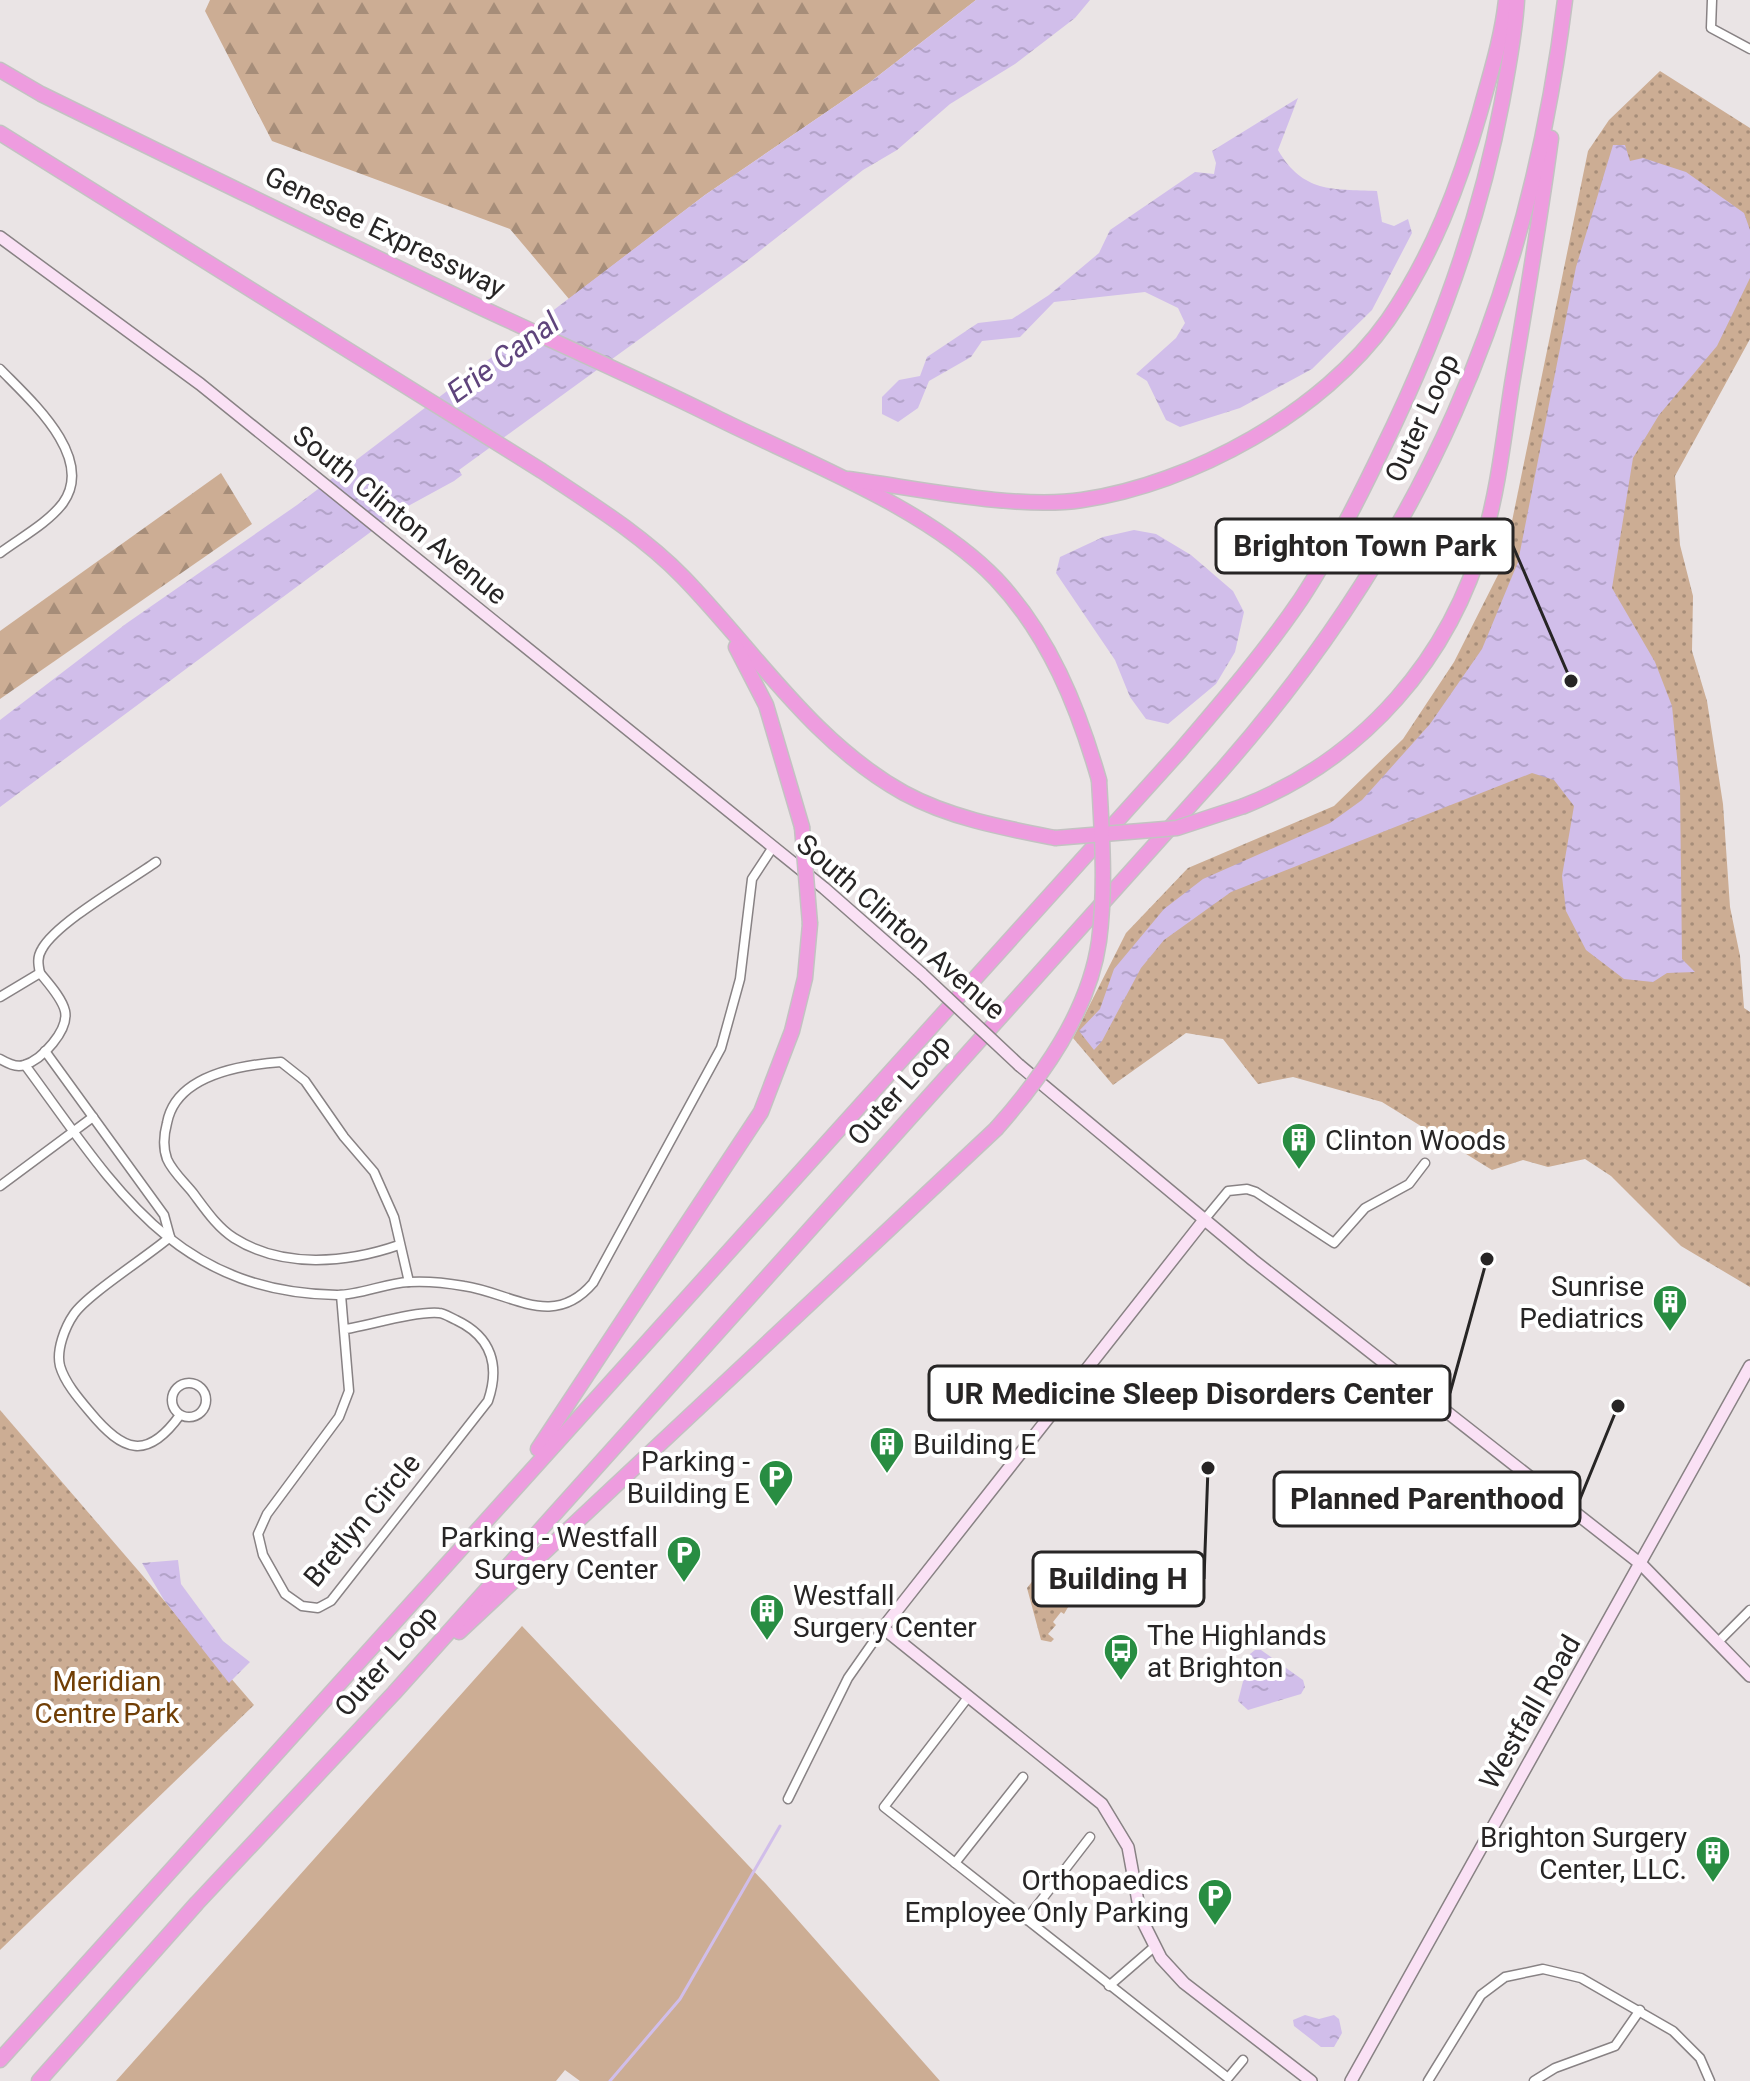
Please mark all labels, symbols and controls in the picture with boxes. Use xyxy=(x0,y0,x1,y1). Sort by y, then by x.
street label: Genesee Expressway xyxy=(260,159,510,305)
water label: Erie Canal xyxy=(440,304,567,409)
street label: Outer Loop xyxy=(1378,349,1466,487)
street label: South Clinton Avenue xyxy=(286,419,514,611)
callout: Brighton Town Park xyxy=(1216,519,1513,573)
text: Brighton Town Park xyxy=(1233,528,1498,563)
street label: South Clinton Avenue xyxy=(790,827,1012,1027)
street label: Outer Loop xyxy=(841,1028,957,1152)
building icon: Clinton Woods xyxy=(1280,1121,1318,1171)
place label: Clinton Woods xyxy=(1325,1124,1506,1157)
place label: Sunrise Pediatrics xyxy=(1519,1270,1644,1335)
building icon: Sunrise Pediatrics xyxy=(1651,1283,1689,1333)
callout: UR Medicine Sleep Disorders Center xyxy=(929,1366,1450,1420)
text: UR Medicine Sleep Disorders Center xyxy=(945,1376,1433,1411)
building icon: Building E xyxy=(868,1425,906,1475)
place label: Building E xyxy=(913,1428,1036,1461)
place label: Parking - Building E xyxy=(627,1445,750,1510)
street label: Bretlyn Circle xyxy=(297,1447,427,1593)
parking icon: Parking - Building E xyxy=(757,1458,795,1508)
callout: Planned Parenthood xyxy=(1274,1472,1580,1526)
text: Planned Parenthood xyxy=(1290,1481,1564,1516)
place label: Parking - Westfall Surgery Center xyxy=(440,1521,659,1586)
parking icon: Parking - Westfall Surgery Center xyxy=(665,1534,703,1584)
callout: Building H xyxy=(1033,1552,1204,1606)
text: Building H xyxy=(1048,1561,1188,1596)
place label: Westfall Surgery Center xyxy=(793,1579,977,1644)
building icon: Westfall Surgery Center xyxy=(748,1592,786,1642)
street label: Outer Loop xyxy=(328,1599,444,1723)
place label: The Highlands at Brighton xyxy=(1147,1619,1327,1684)
street label: Westfall Road xyxy=(1473,1629,1587,1795)
bus stop icon: The Highlands at Brighton xyxy=(1102,1632,1140,1682)
park label: Meridian Centre Park xyxy=(34,1665,180,1730)
place label: Brighton Surgery Center, LLC. xyxy=(1480,1821,1687,1886)
building icon: Brighton Surgery Center, LLC. xyxy=(1694,1834,1732,1884)
place label: Orthopaedics Employee Only Parking xyxy=(904,1864,1189,1929)
parking icon: Orthopaedics Employee Only Parking xyxy=(1196,1877,1234,1927)

